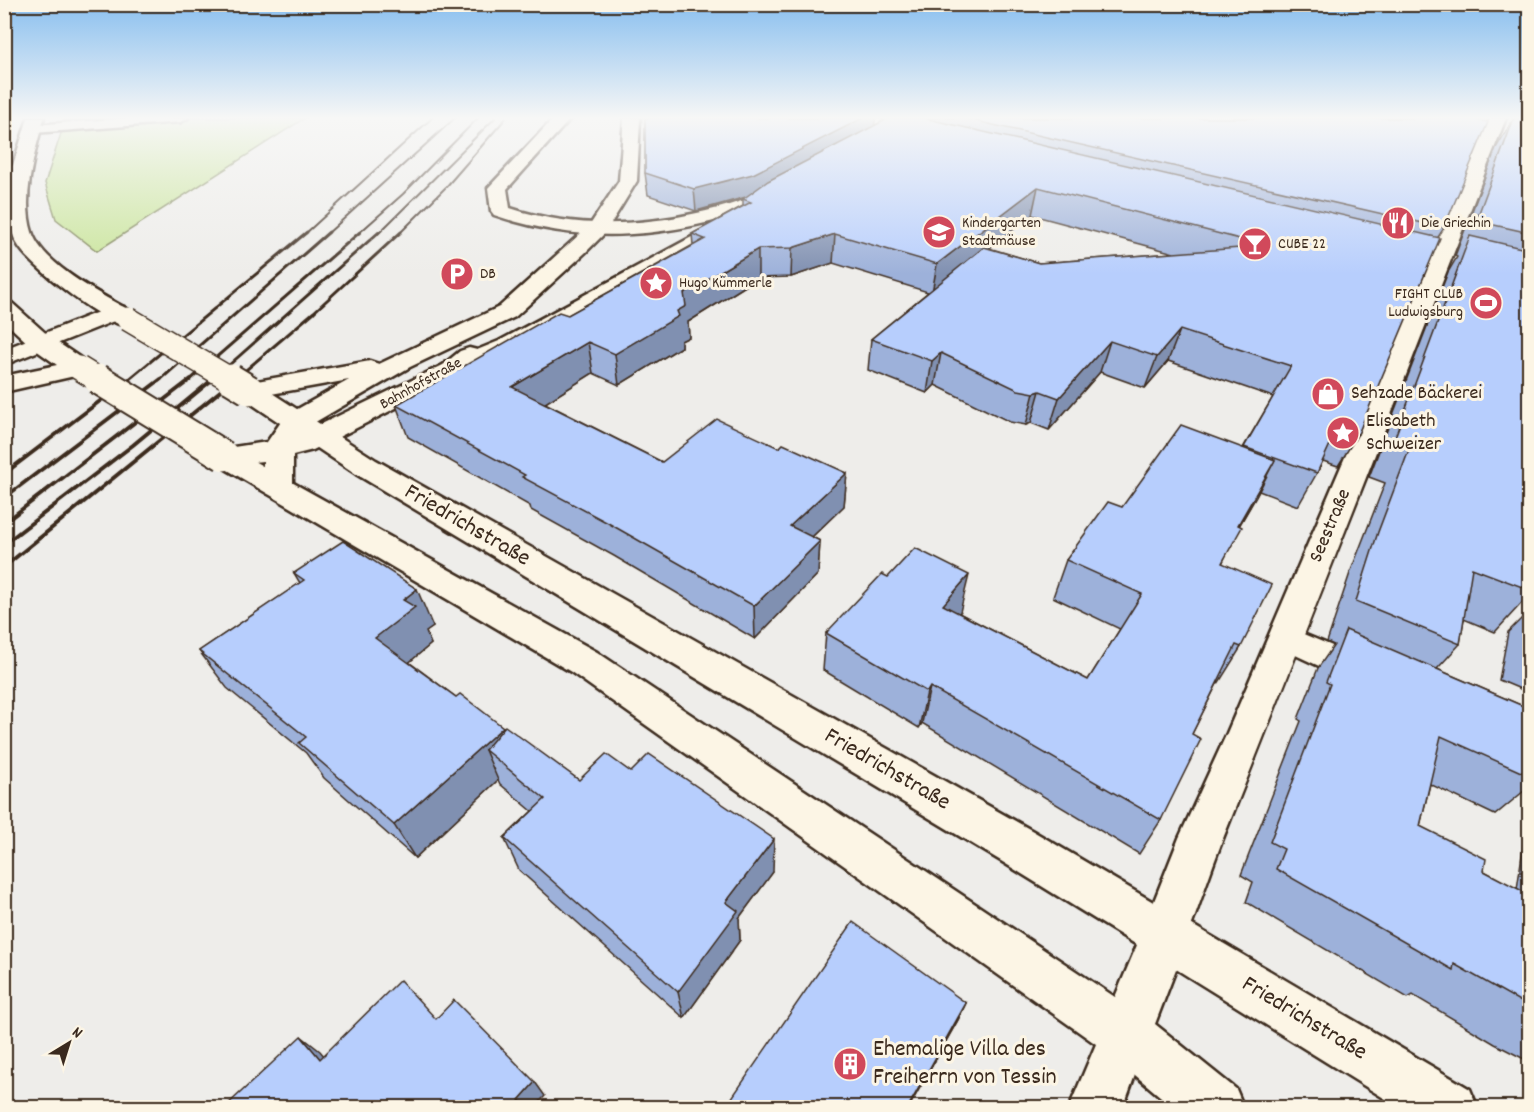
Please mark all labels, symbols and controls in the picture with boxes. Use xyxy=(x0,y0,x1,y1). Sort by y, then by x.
restaurant icon: Die Griechin xyxy=(1380,205,1416,241)
place label: Kindergarten Stadtmäuse xyxy=(962,212,1041,253)
place label: Die Griechin xyxy=(1421,212,1491,235)
school or university icon: Kindergarten Stadtmäuse xyxy=(921,214,957,250)
bar icon: CUBE 22 xyxy=(1237,226,1273,262)
place label: CUBE 22 xyxy=(1278,233,1326,256)
parking icon: DB xyxy=(439,256,475,292)
place label: DB xyxy=(480,263,496,286)
place icon: Hugo Kümmerle xyxy=(638,265,674,301)
place label: Hugo Kümmerle xyxy=(679,272,772,295)
place label: FIGHT CLUB Ludwigsburg xyxy=(1388,283,1463,324)
sports icon: FIGHT CLUB Ludwigsburg xyxy=(1468,285,1504,321)
street label: Bahnhofstraße xyxy=(376,352,466,416)
shop icon: Sehzade Bäckerei xyxy=(1310,376,1346,412)
place label: Sehzade Bäckerei xyxy=(1351,380,1482,408)
place label: Elisabeth Schweizer xyxy=(1366,408,1442,459)
place icon: Elisabeth Schweizer xyxy=(1325,415,1361,451)
street label: Friedrichstraße xyxy=(398,476,536,576)
street label: Seestraße xyxy=(1303,485,1359,567)
street label: Friedrichstraße xyxy=(818,720,956,820)
street label: Friedrichstraße xyxy=(1235,968,1373,1070)
north arrow xyxy=(39,1013,99,1073)
text: N xyxy=(67,1022,87,1045)
place label: Ehemalige Villa des Freiherrn von Tessin xyxy=(873,1033,1057,1095)
building icon: Ehemalige Villa des Freiherrn von Tessin xyxy=(832,1046,868,1082)

